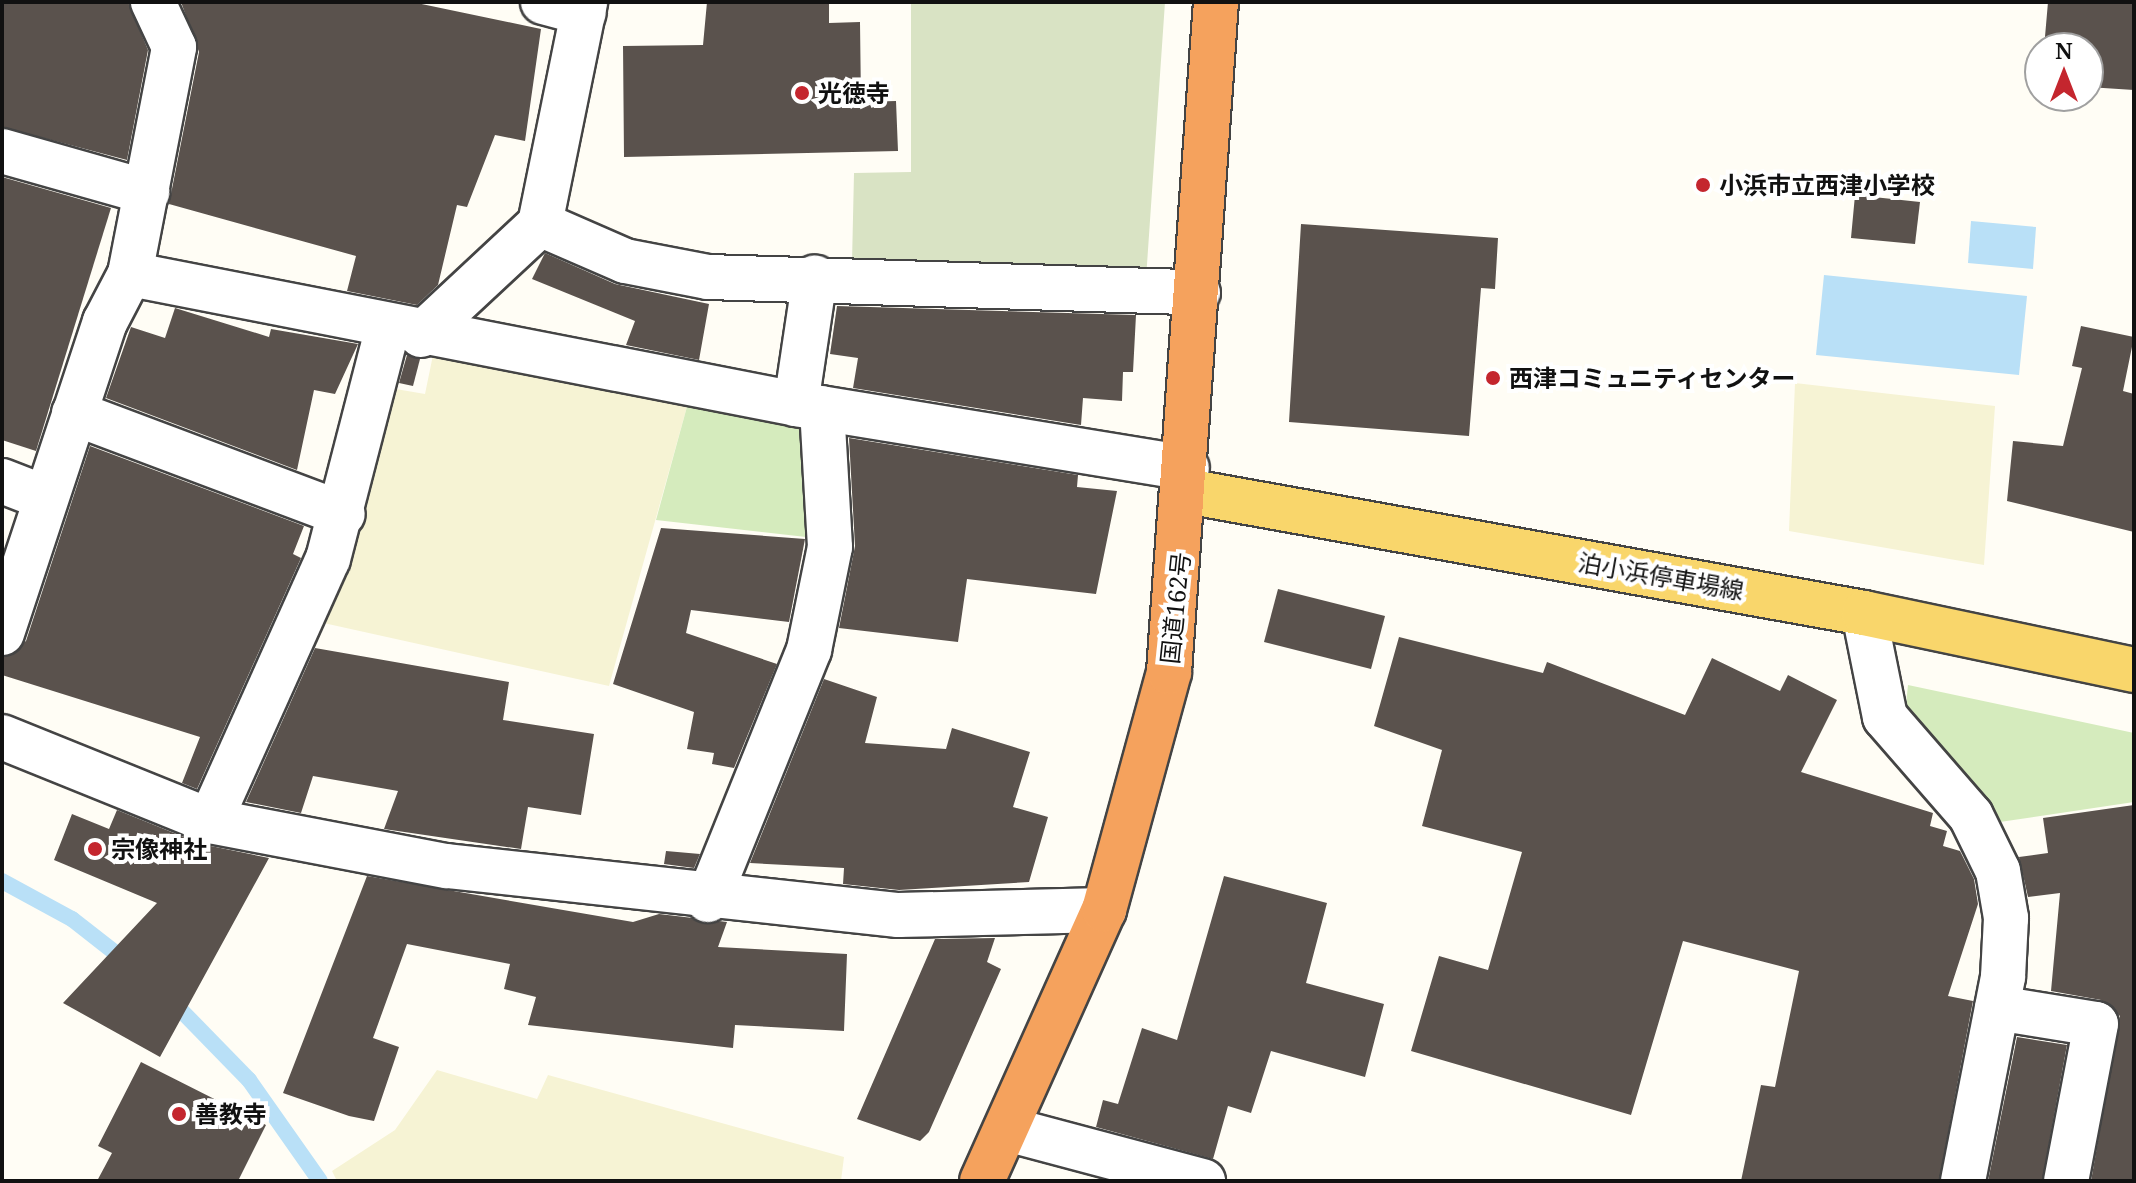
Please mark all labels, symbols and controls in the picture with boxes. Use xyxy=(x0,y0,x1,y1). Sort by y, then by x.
north arrow xyxy=(2024,32,2104,112)
text: N xyxy=(2055,35,2073,65)
place label: 光徳寺 xyxy=(818,79,890,107)
marker: 光徳寺 xyxy=(793,84,811,102)
place label: 小浜市立西津小学校 xyxy=(1719,171,1935,199)
marker: 小浜市立西津小学校 xyxy=(1694,176,1712,194)
place label: 西津コミュニティセンター xyxy=(1509,364,1797,392)
marker: 西津コミュニティセンター xyxy=(1484,369,1502,387)
street label: 泊小浜停車場線 xyxy=(1576,547,1746,605)
street label: 国道162号 xyxy=(1155,551,1195,665)
place label: 宗像神社 xyxy=(111,835,207,863)
marker: 宗像神社 xyxy=(86,840,104,858)
place label: 善教寺 xyxy=(195,1100,267,1128)
marker: 善教寺 xyxy=(170,1105,188,1123)

